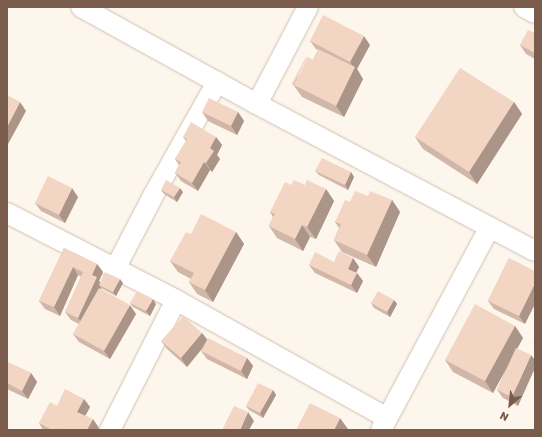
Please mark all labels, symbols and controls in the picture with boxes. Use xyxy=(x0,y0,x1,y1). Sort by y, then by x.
north arrow xyxy=(490,385,530,425)
text: N xyxy=(498,409,511,424)

